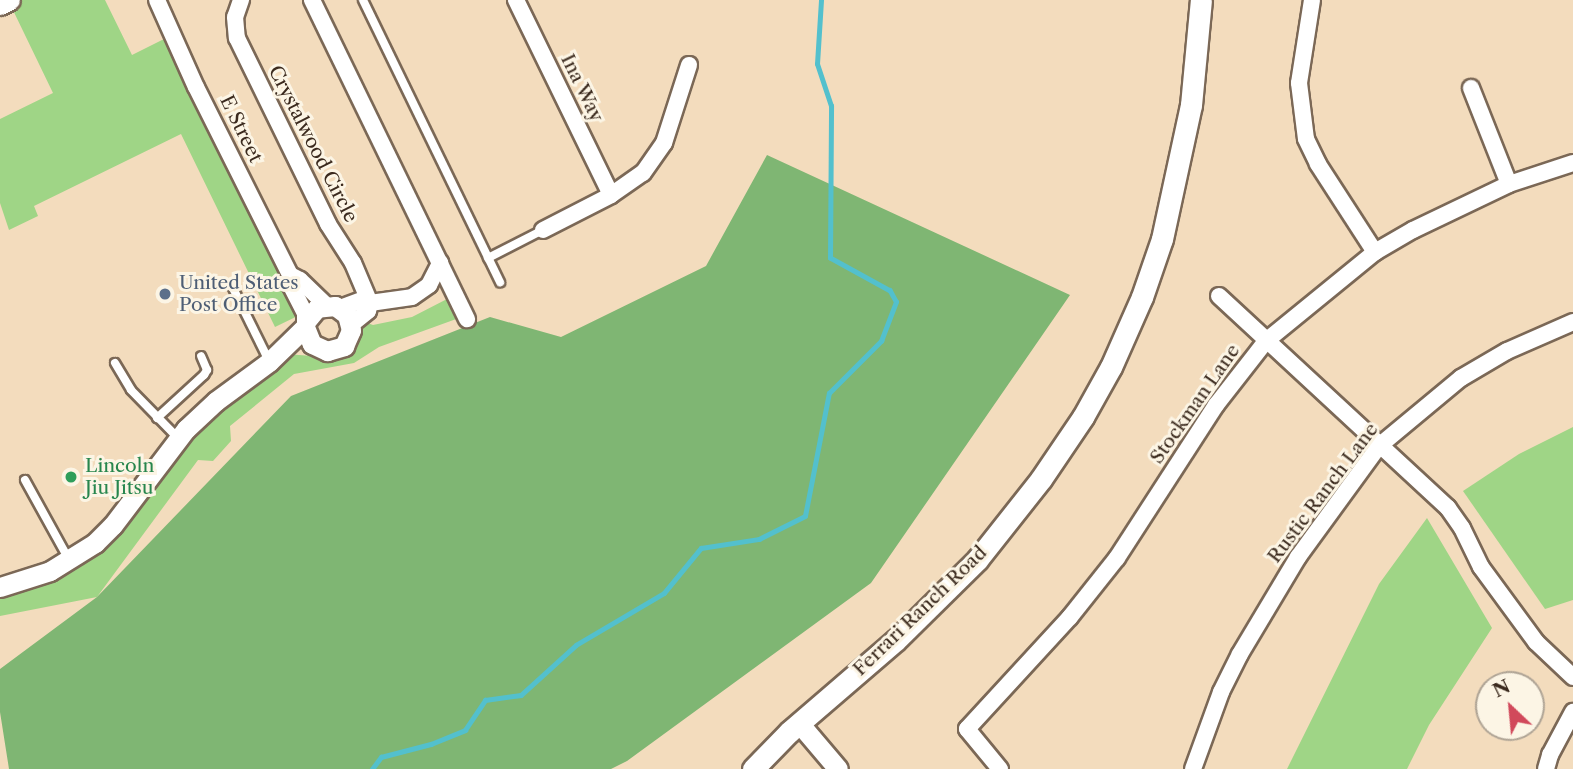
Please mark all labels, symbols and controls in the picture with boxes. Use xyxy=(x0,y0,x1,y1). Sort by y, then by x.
street label: Ina Way xyxy=(556,50,608,126)
street label: Crystalwood Circle xyxy=(264,62,362,226)
street label: E Street xyxy=(215,92,267,166)
place label: United States Post Office xyxy=(179,272,299,316)
marker: United States Post Office xyxy=(157,286,173,302)
street label: Stockman Lane xyxy=(1145,340,1245,468)
street label: Rustic Ranch Lane xyxy=(1263,419,1383,567)
place label: Lincoln Jiu Jitsu xyxy=(85,455,154,499)
marker: Lincoln Jiu Jitsu xyxy=(63,469,79,485)
street label: Ferrari Ranch Road xyxy=(849,541,991,681)
north arrow xyxy=(1475,671,1545,741)
text: N xyxy=(1489,675,1514,702)

